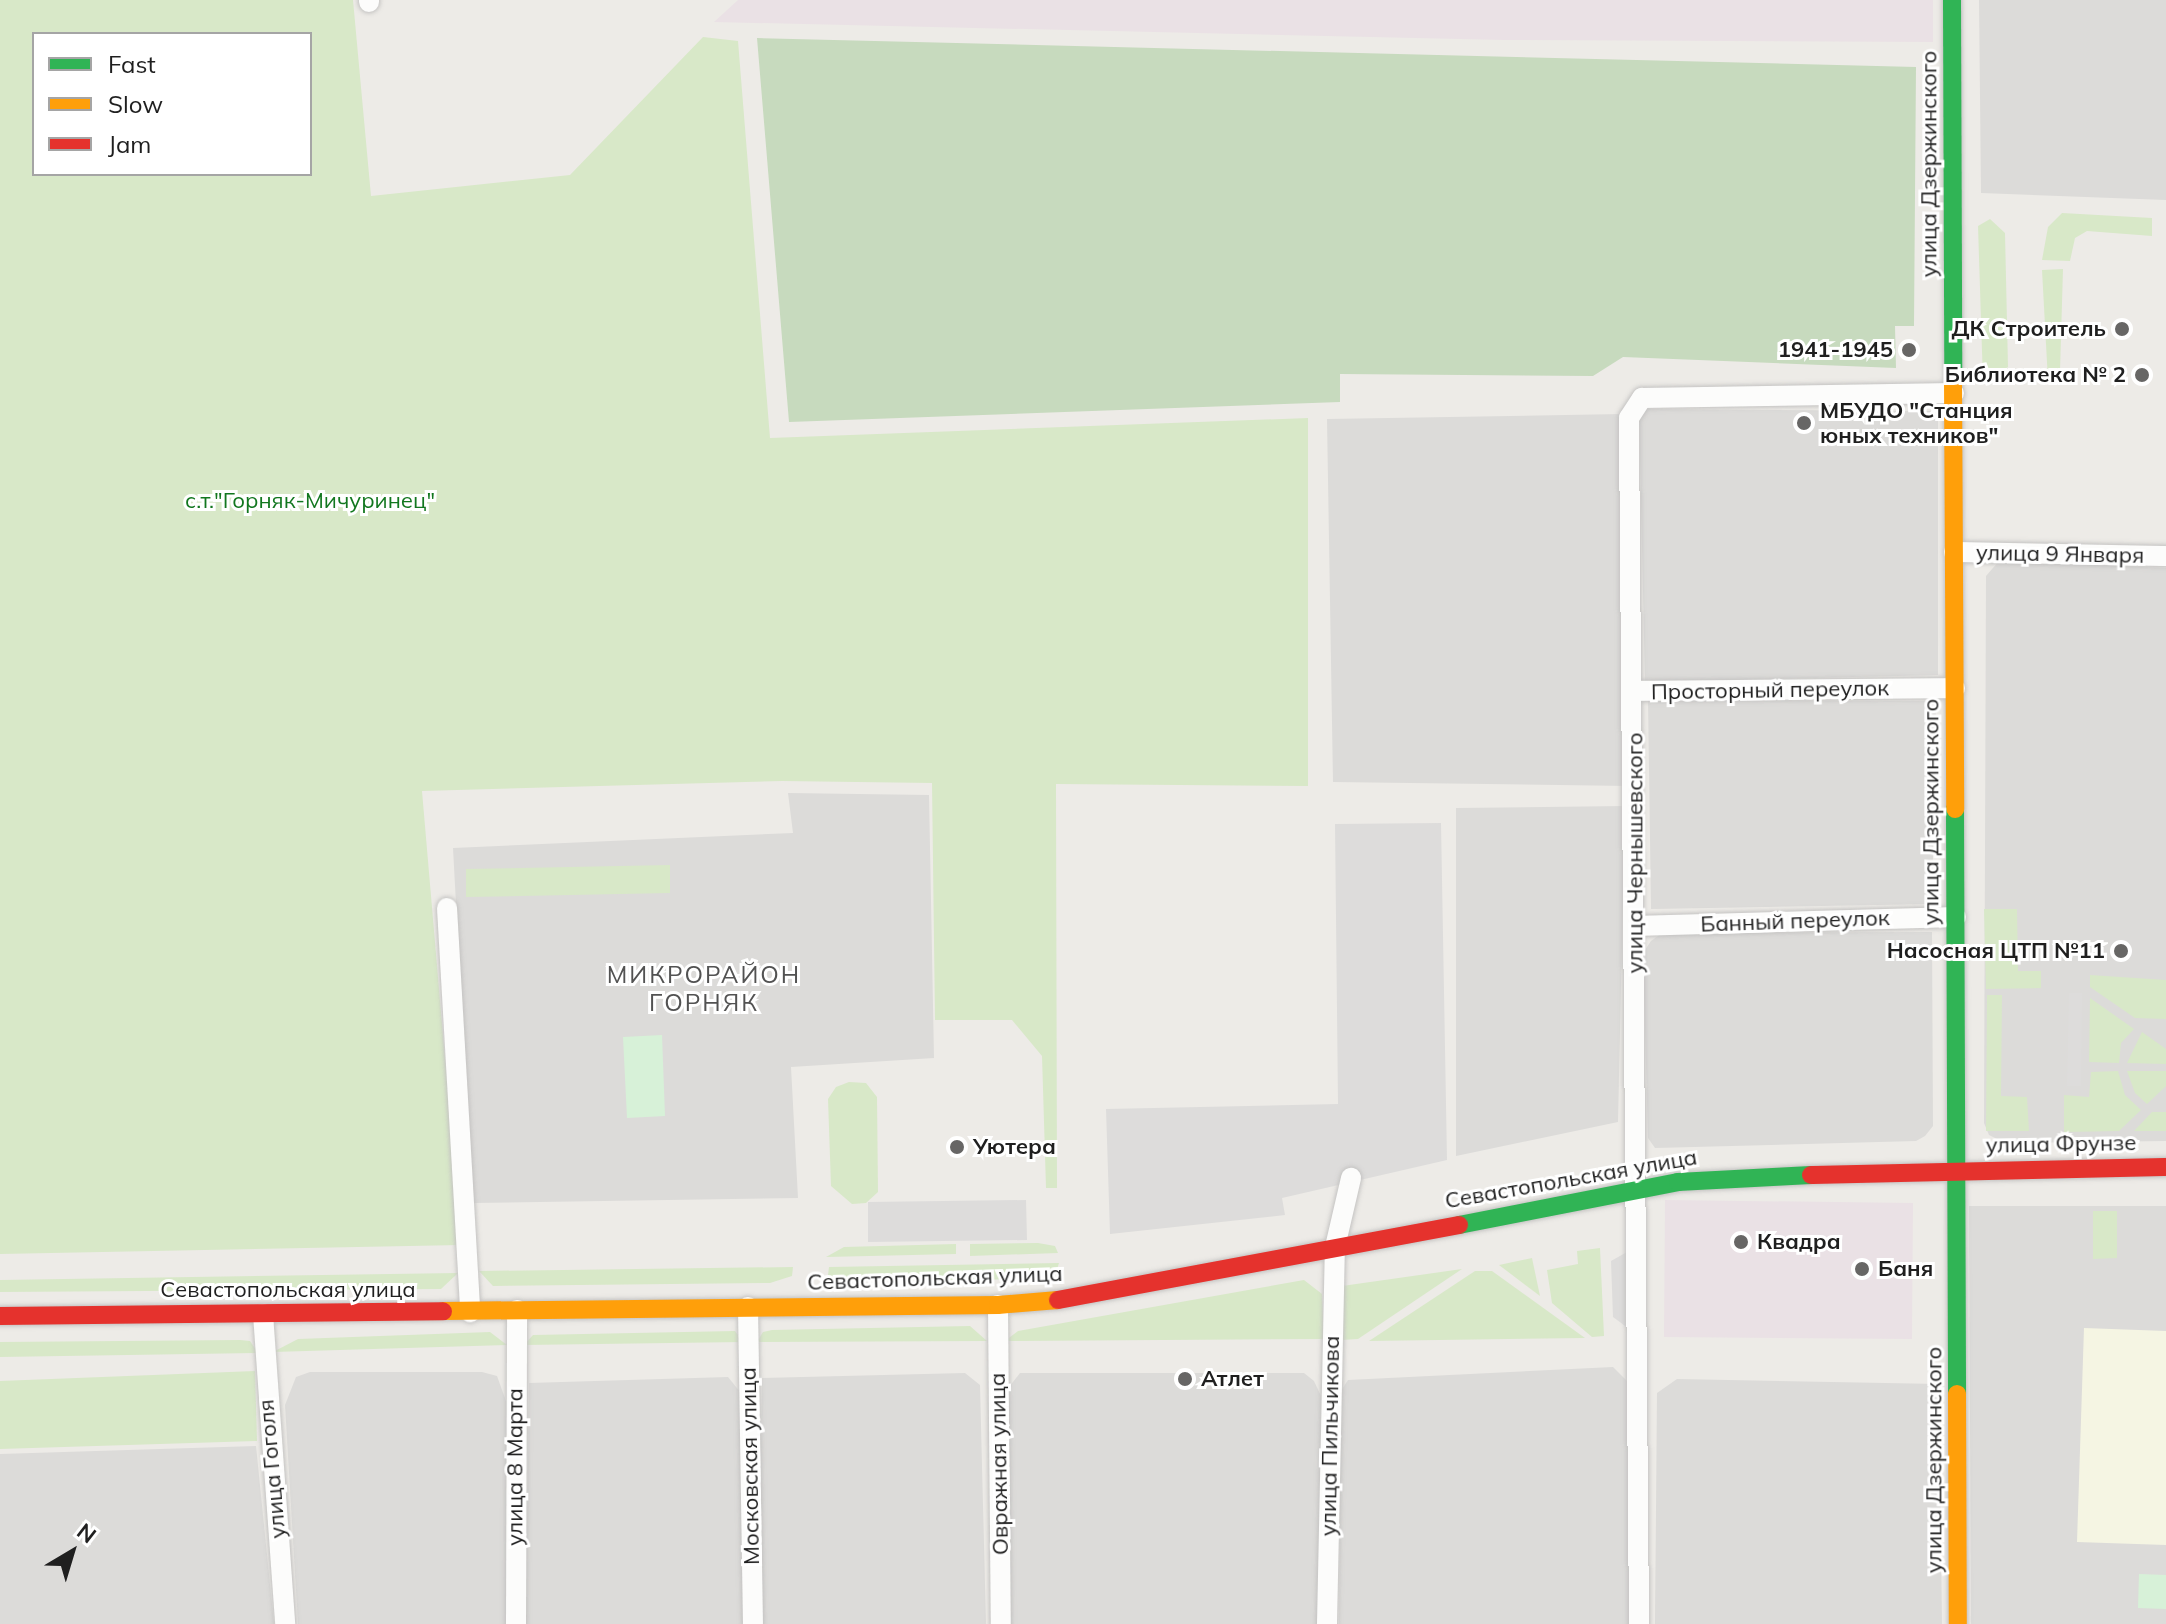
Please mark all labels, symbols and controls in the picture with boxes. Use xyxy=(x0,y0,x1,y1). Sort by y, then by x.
legend xyxy=(32,32,312,176)
text: Fast xyxy=(108,49,156,79)
street label: улица Дзержинского xyxy=(1916,51,1942,277)
text: Slow xyxy=(108,89,163,119)
text: Jam xyxy=(108,129,151,159)
place label: ДК Строитель xyxy=(1951,316,2106,342)
marker: ДК Строитель xyxy=(2113,320,2131,338)
place label: 1941-1945 xyxy=(1778,337,1893,363)
marker: 1941-1945 xyxy=(1900,341,1918,359)
place label: Библиотека № 2 xyxy=(1945,362,2126,388)
marker: Библиотека № 2 xyxy=(2133,366,2151,384)
place label: МБУДО "Станция юных техников" xyxy=(1820,397,2012,448)
marker: МБУДО "Станция юных техников" xyxy=(1795,414,1813,432)
park label: с.т."Горняк-Мичуринец" xyxy=(185,488,435,514)
street label: улица 9 Января xyxy=(1976,539,2144,569)
street label: Просторный переулок xyxy=(1651,675,1889,705)
street label: улица Дзержинского xyxy=(1918,699,1944,925)
street label: улица Чернышевского xyxy=(1622,733,1648,973)
street label: Банный переулок xyxy=(1700,905,1890,937)
place label: Насосная ЦТП №11 xyxy=(1887,938,2105,964)
marker: Насосная ЦТП №11 xyxy=(2112,942,2130,960)
district label: МИКРОРАЙОН ГОРНЯК xyxy=(607,961,801,1017)
street label: улица Фрунзе xyxy=(1985,1129,2137,1159)
place label: Уютера xyxy=(973,1134,1056,1160)
marker: Уютера xyxy=(948,1138,966,1156)
street label: Севастопольская улица xyxy=(1443,1144,1699,1214)
place label: Квадра xyxy=(1757,1229,1841,1255)
marker: Квадра xyxy=(1732,1233,1750,1251)
place label: Баня xyxy=(1878,1256,1933,1282)
street label: Севастопольская улица xyxy=(807,1260,1063,1296)
marker: Баня xyxy=(1853,1260,1871,1278)
street label: Севастопольская улица xyxy=(160,1277,416,1303)
street label: улица Пильчикова xyxy=(1315,1336,1345,1536)
street label: улица Дзержинского xyxy=(1921,1347,1947,1573)
place label: Атлет xyxy=(1201,1366,1264,1392)
street label: Московская улица xyxy=(735,1367,765,1565)
marker: Атлет xyxy=(1176,1370,1194,1388)
street label: Овражная улица xyxy=(984,1373,1014,1555)
street label: улица 8 Марта xyxy=(502,1388,528,1546)
street label: улица Гоголя xyxy=(253,1398,291,1540)
north arrow xyxy=(32,1512,112,1592)
text: N xyxy=(72,1517,102,1549)

